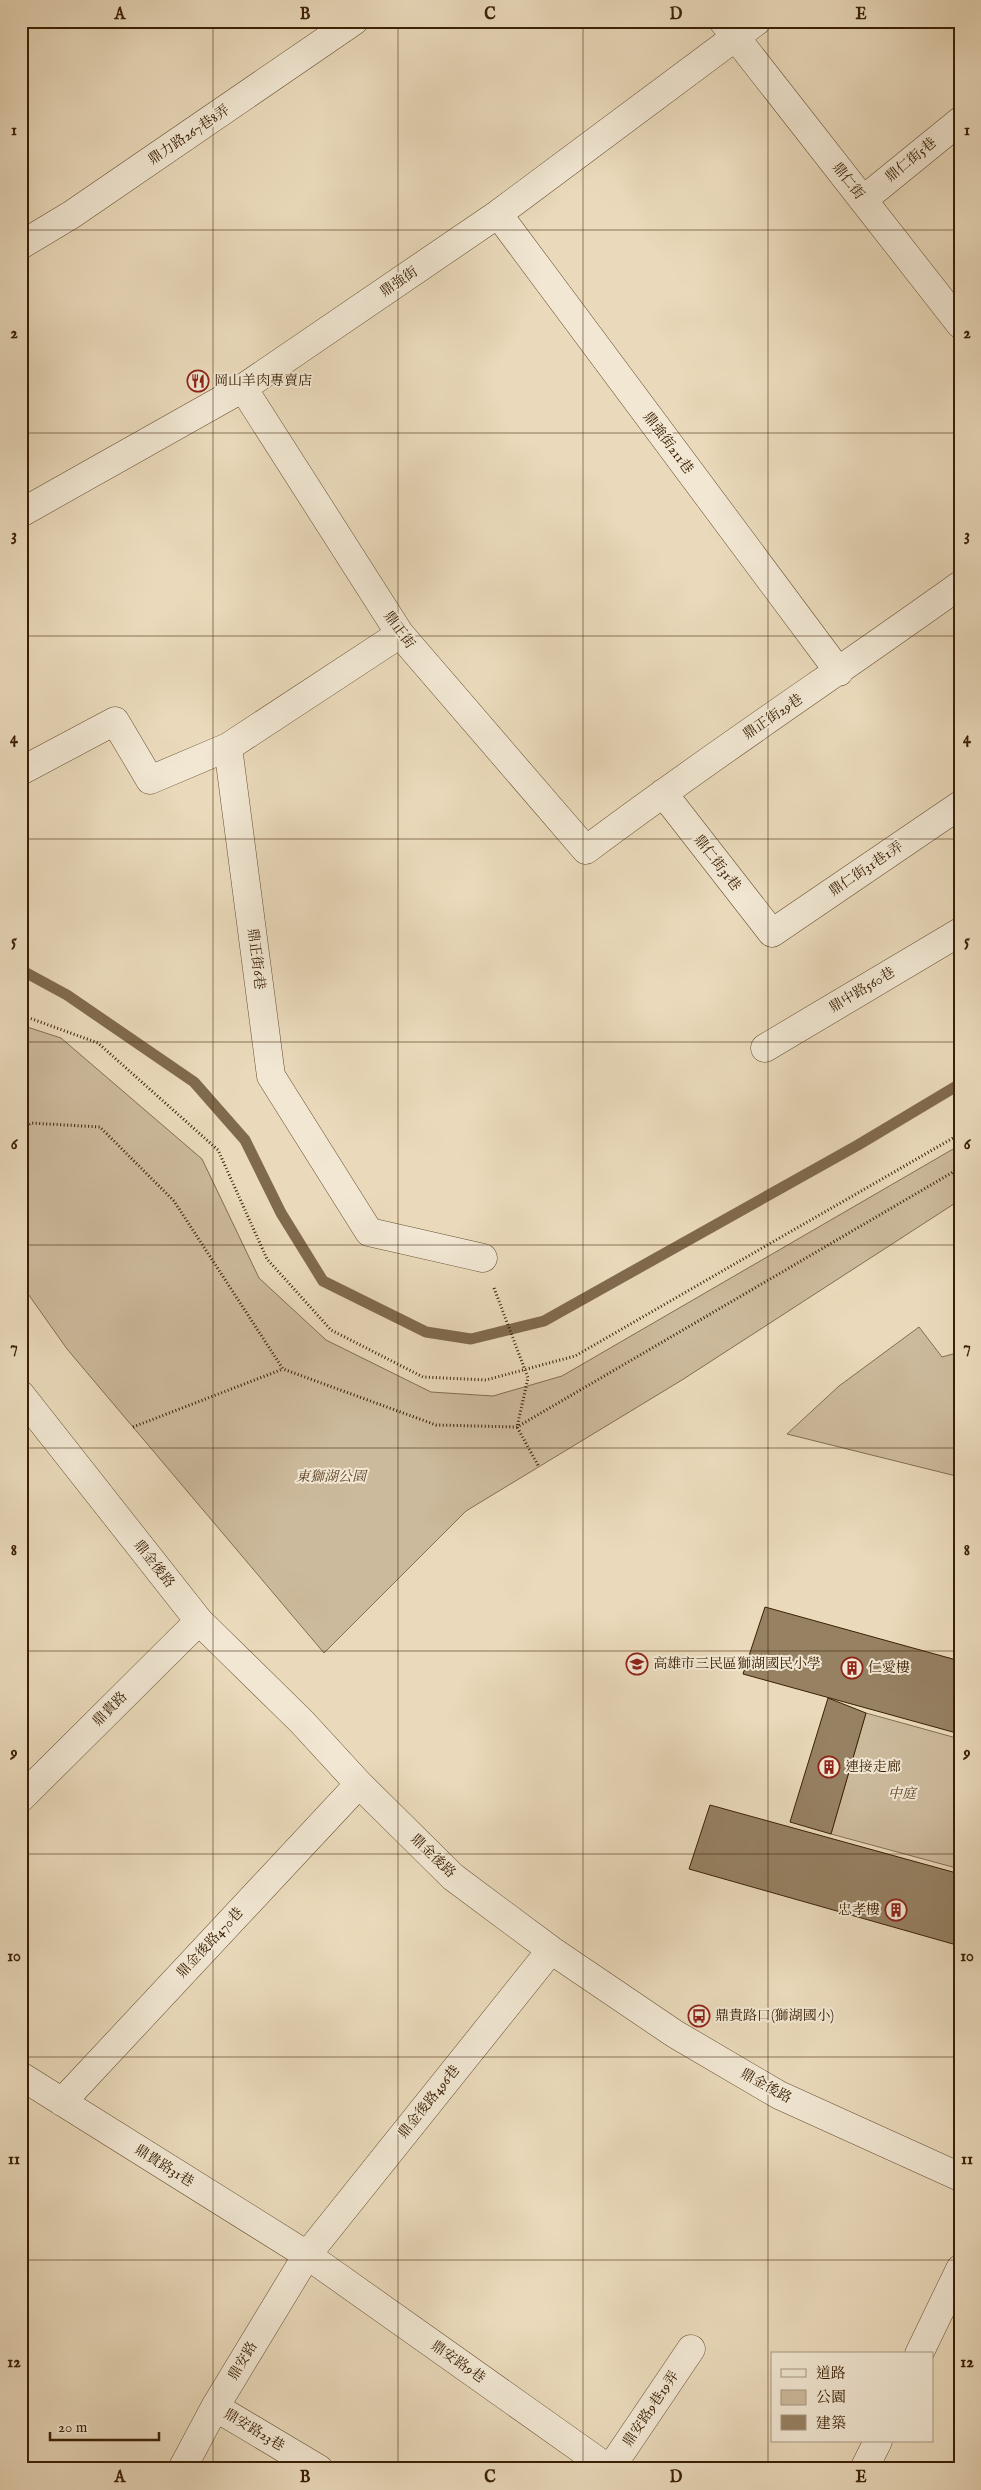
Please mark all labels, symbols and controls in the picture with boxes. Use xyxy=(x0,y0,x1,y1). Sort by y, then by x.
text: A xyxy=(114,5,127,25)
text: B xyxy=(300,5,311,25)
text: C xyxy=(484,5,496,25)
text: D xyxy=(670,5,683,25)
text: E xyxy=(855,5,867,25)
street label: 鼎力路267巷8弄 xyxy=(145,101,233,169)
text: 1 xyxy=(11,121,17,141)
text: 1 xyxy=(964,121,970,141)
street label: 鼎仁街5巷 xyxy=(882,134,940,186)
street label: 鼎仁街 xyxy=(828,159,868,203)
street label: 鼎強街 xyxy=(377,263,421,301)
text: 2 xyxy=(10,324,18,344)
text: 2 xyxy=(963,324,971,344)
restaurant icon: 岡山羊肉專賣店 xyxy=(186,369,210,393)
place label: 岡山羊肉專賣店 xyxy=(214,372,312,390)
street label: 鼎強街211巷 xyxy=(639,408,697,478)
text: 3 xyxy=(11,526,17,546)
text: 3 xyxy=(964,526,970,546)
street label: 鼎正街 xyxy=(379,608,419,652)
street label: 鼎正街29巷 xyxy=(739,690,807,744)
text: 4 xyxy=(10,729,19,749)
text: 4 xyxy=(963,729,972,749)
street label: 鼎仁街31巷 xyxy=(689,831,745,895)
street label: 鼎仁街31巷1弄 xyxy=(825,838,907,900)
street label: 鼎正街6巷 xyxy=(243,927,269,991)
text: 5 xyxy=(11,932,17,952)
text: 5 xyxy=(964,932,970,952)
street label: 鼎中路560巷 xyxy=(826,963,898,1017)
text: 6 xyxy=(11,1135,19,1155)
text: 6 xyxy=(964,1135,972,1155)
text: 7 xyxy=(10,1338,18,1358)
text: 7 xyxy=(963,1338,971,1358)
park label: 東獅湖公園 xyxy=(296,1468,368,1486)
street label: 鼎金後路 xyxy=(130,1536,178,1592)
text: 8 xyxy=(11,1541,17,1561)
text: 8 xyxy=(964,1541,970,1561)
school or university icon: 高雄市三民區獅湖國民小學 xyxy=(625,1652,649,1676)
place label: 高雄市三民區獅湖國民小學 xyxy=(653,1655,821,1673)
building icon: 仁愛樓 xyxy=(840,1656,864,1680)
place label: 仁愛樓 xyxy=(868,1659,910,1677)
street label: 鼎貴路 xyxy=(89,1688,131,1730)
text: 9 xyxy=(10,1744,18,1764)
text: 9 xyxy=(963,1744,971,1764)
building icon: 連接走廊 xyxy=(817,1755,841,1779)
place label: 連接走廊 xyxy=(845,1758,901,1776)
park label: 中庭 xyxy=(888,1785,918,1803)
street label: 鼎金後路 xyxy=(407,1830,459,1882)
building icon: 忠孝樓 xyxy=(884,1898,908,1922)
place label: 忠孝樓 xyxy=(838,1901,880,1919)
street label: 鼎金後路470巷 xyxy=(173,1904,247,1982)
text: 10 xyxy=(7,1947,21,1967)
text: 10 xyxy=(960,1947,974,1967)
bus stop icon: 鼎貴路口(獅湖國小) xyxy=(687,2004,711,2028)
place label: 鼎貴路口(獅湖國小) xyxy=(715,2007,834,2025)
street label: 鼎金後路496巷 xyxy=(394,2062,464,2142)
street label: 鼎金後路 xyxy=(737,2065,795,2107)
street label: 鼎貴路31巷 xyxy=(131,2141,197,2191)
text: 11 xyxy=(8,2150,20,2170)
text: 11 xyxy=(961,2150,973,2170)
street label: 鼎安路9巷 xyxy=(427,2337,489,2387)
street label: 鼎安路 xyxy=(224,2338,262,2384)
legend xyxy=(771,2352,934,2442)
text: 12 xyxy=(7,2353,21,2373)
text: 12 xyxy=(960,2353,974,2373)
text: 道路 xyxy=(816,2364,846,2383)
street label: 鼎安路9巷19弄 xyxy=(619,2368,683,2450)
text: 公園 xyxy=(816,2388,846,2407)
street label: 鼎安路23巷 xyxy=(220,2405,288,2455)
scale bar xyxy=(50,2410,159,2442)
text: 建築 xyxy=(816,2414,846,2433)
text: 20 m xyxy=(58,2418,88,2437)
text: A xyxy=(114,2468,127,2488)
text: B xyxy=(300,2468,311,2488)
text: C xyxy=(484,2468,496,2488)
text: D xyxy=(670,2468,683,2488)
text: E xyxy=(855,2468,867,2488)

